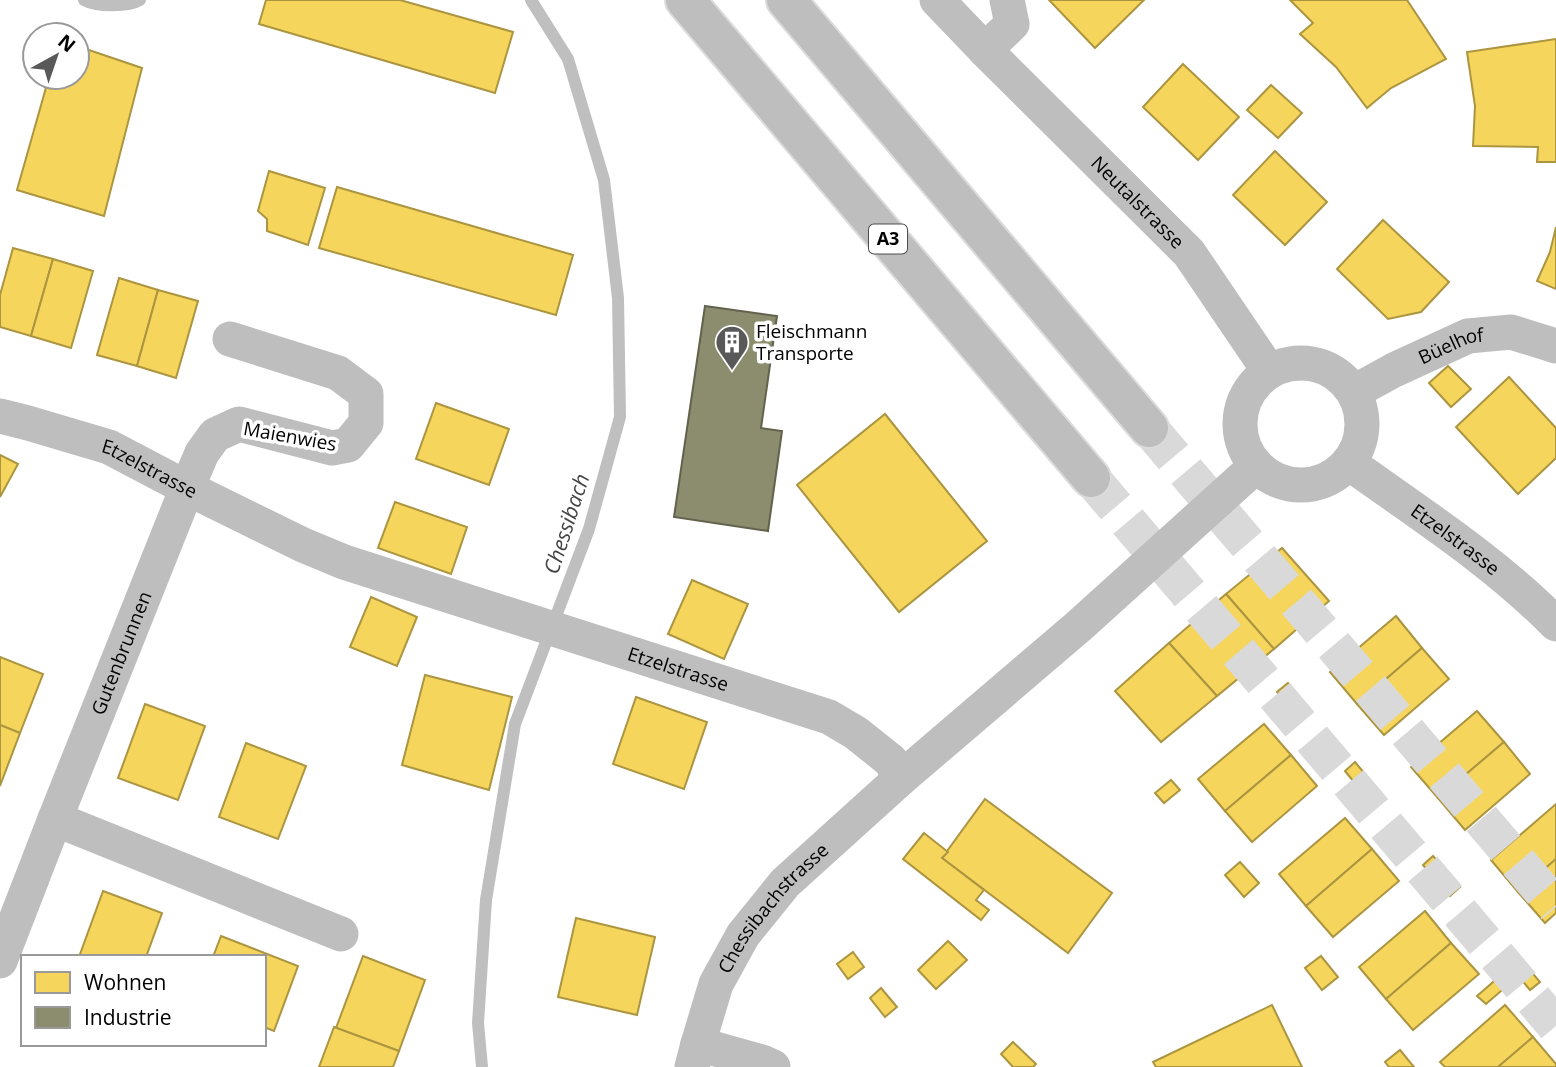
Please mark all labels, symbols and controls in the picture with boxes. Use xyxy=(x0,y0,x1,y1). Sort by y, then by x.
north arrow xyxy=(21,21,91,91)
text: N xyxy=(53,28,81,58)
street label: Neutalstrasse xyxy=(1086,150,1190,254)
road number: A3 xyxy=(869,225,907,254)
place label: Fleischmann Transporte xyxy=(756,318,867,366)
street label: Büelhof xyxy=(1414,321,1486,370)
building icon: Fleischmann Transporte xyxy=(713,323,751,372)
street label: Maienwies xyxy=(241,415,339,457)
street label: Etzelstrasse xyxy=(99,433,202,504)
water label: Chessibach xyxy=(537,470,595,577)
street label: Etzelstrasse xyxy=(1406,498,1505,581)
street label: Gutenbrunnen xyxy=(85,587,158,719)
street label: Etzelstrasse xyxy=(624,641,732,697)
street label: Chessibachstrasse xyxy=(711,837,834,978)
legend xyxy=(21,955,266,1046)
text: Wohnen xyxy=(84,968,166,996)
text: Industrie xyxy=(84,1003,172,1031)

